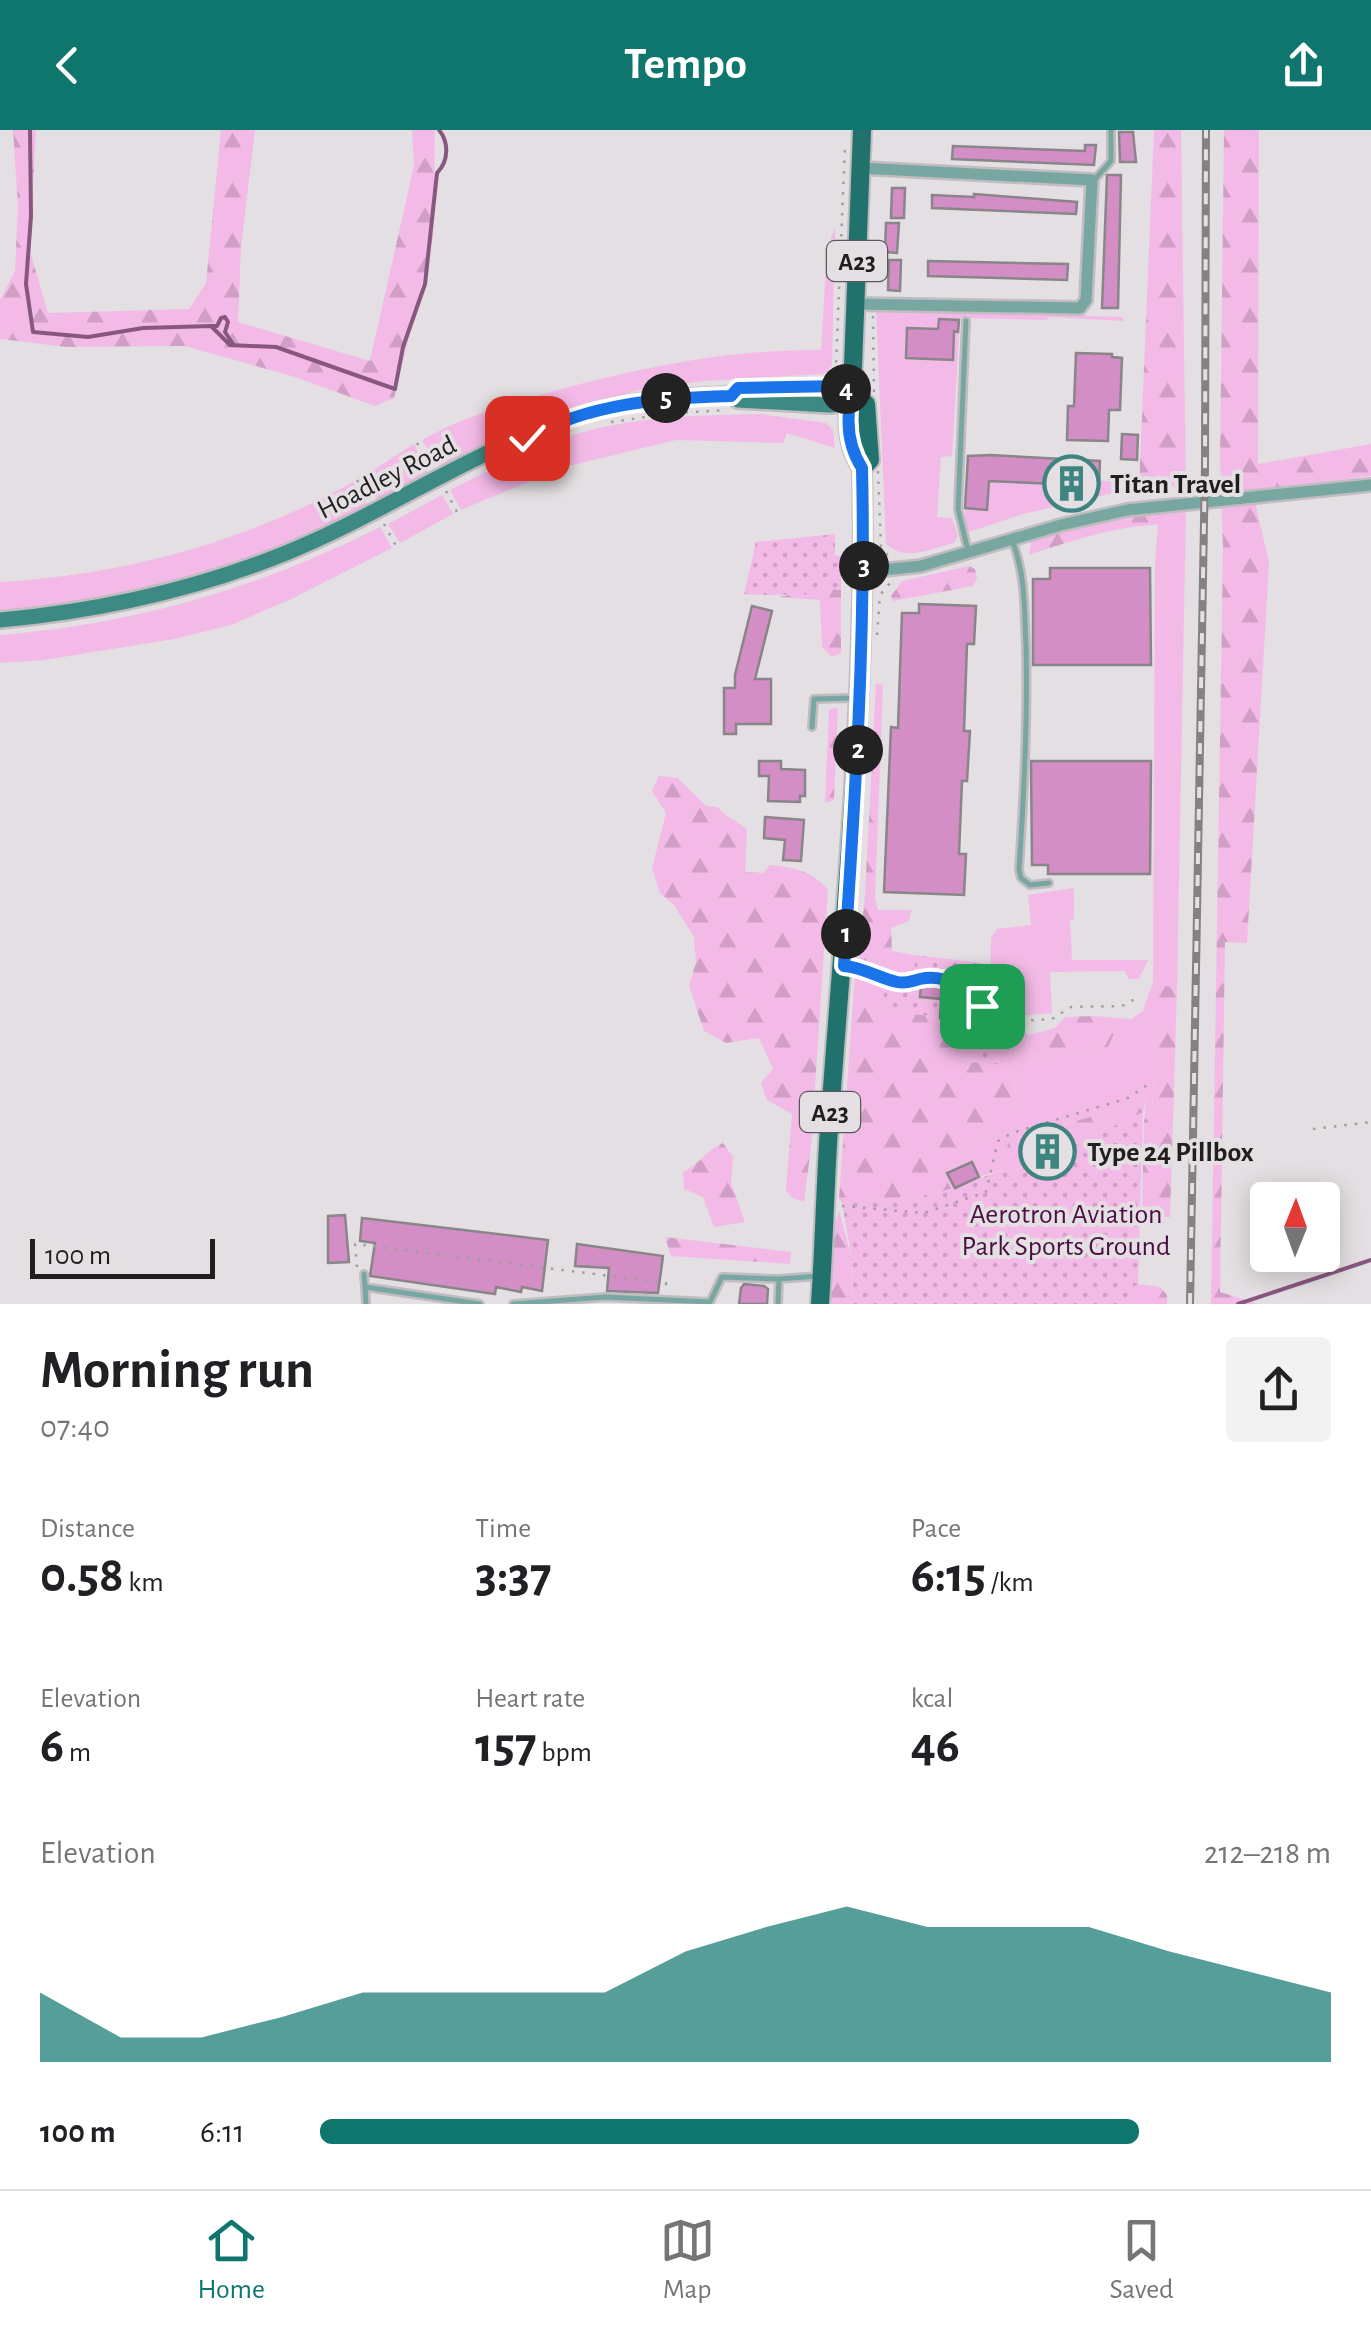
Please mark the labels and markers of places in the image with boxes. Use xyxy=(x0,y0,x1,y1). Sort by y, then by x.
pin: 4 xyxy=(821,364,871,414)
pin: 5 xyxy=(641,373,691,423)
pin xyxy=(485,396,570,481)
building icon: Titan Travel xyxy=(1041,453,1101,513)
place label: Titan Travel xyxy=(1110,471,1241,499)
pin: 3 xyxy=(839,541,889,591)
pin: 2 xyxy=(833,725,883,775)
pin: 1 xyxy=(821,909,871,959)
pin xyxy=(940,964,1025,1049)
building icon: Type 24 Pillbox xyxy=(1018,1121,1078,1181)
place label: Type 24 Pillbox xyxy=(1087,1139,1254,1167)

